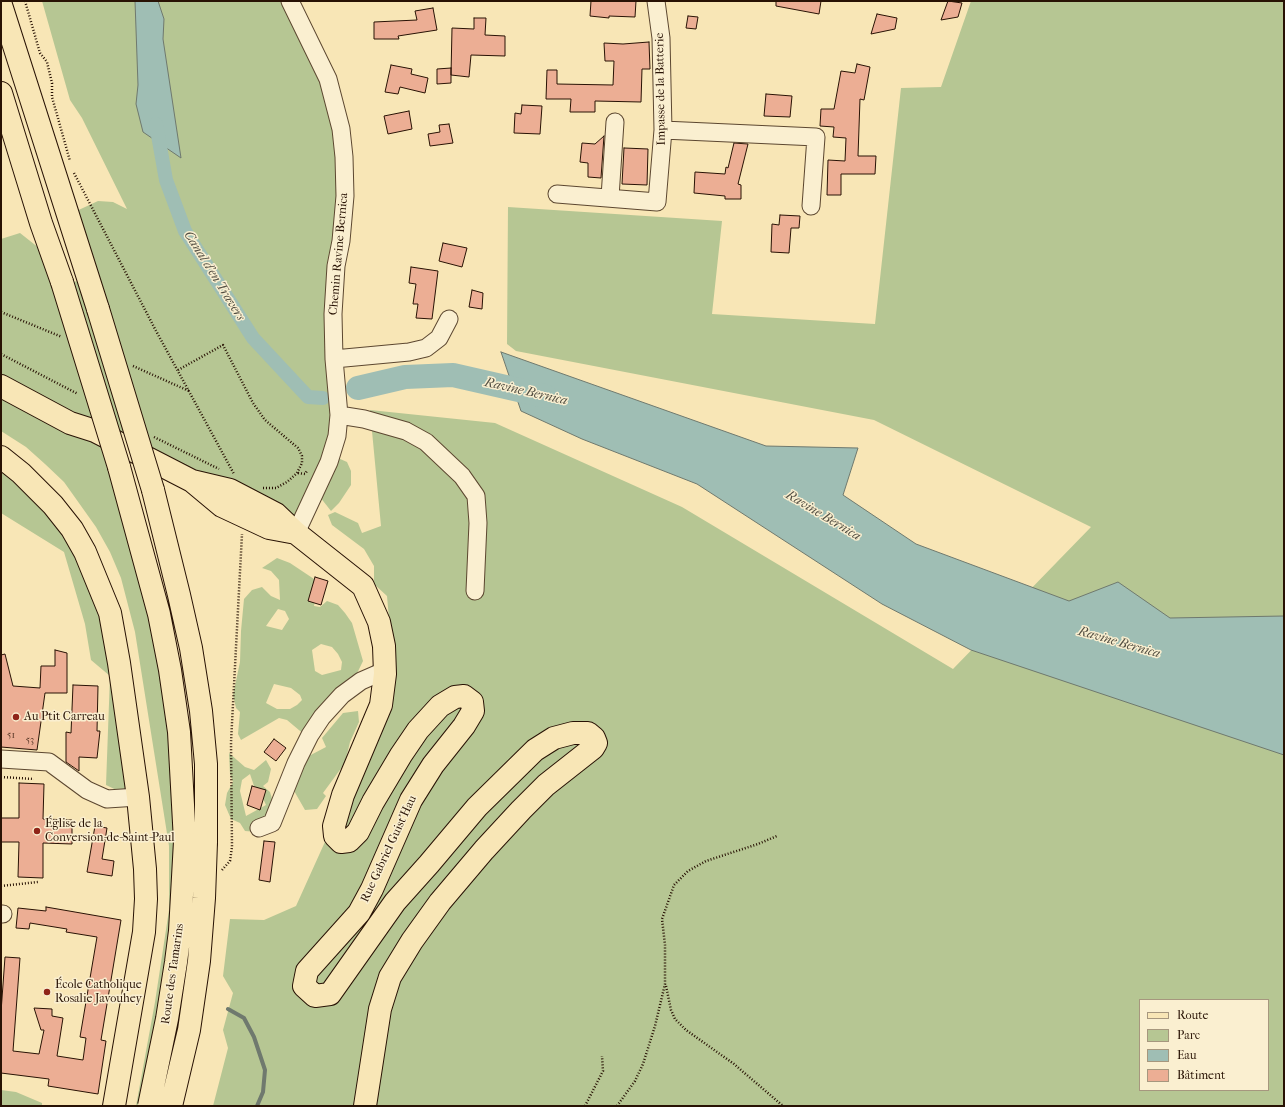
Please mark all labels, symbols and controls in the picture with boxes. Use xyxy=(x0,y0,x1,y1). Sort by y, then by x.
street label: Impasse de la Batterie xyxy=(653,32,669,146)
street label: Chemin Ravine Bernica xyxy=(326,192,352,316)
water label: Canal d'en Travers xyxy=(180,228,248,324)
water label: Ravine Bernica xyxy=(483,375,569,409)
water label: Ravine Bernica xyxy=(783,488,863,544)
water label: Ravine Bernica xyxy=(1076,624,1162,662)
place label: Au Ptit Carreau xyxy=(24,710,105,724)
marker: Au Ptit Carreau xyxy=(11,712,21,722)
house number: 51 xyxy=(7,730,15,742)
house number: 53 xyxy=(26,735,34,747)
street label: Rue Gabriel Guist'Hau xyxy=(358,793,420,905)
place label: Église de la Conversion-de-Saint-Paul xyxy=(45,817,174,845)
marker: Église de la Conversion-de-Saint-Paul xyxy=(32,826,42,836)
street label: Route des Tamarins xyxy=(159,923,187,1025)
place label: École Catholique Rosalie Javouhey xyxy=(55,978,142,1006)
marker: École Catholique Rosalie Javouhey xyxy=(42,987,52,997)
legend xyxy=(1139,999,1269,1091)
text: Route xyxy=(1177,1008,1209,1022)
text: Parc xyxy=(1177,1028,1200,1042)
text: Eau xyxy=(1177,1048,1197,1062)
text: Bâtiment xyxy=(1177,1068,1225,1082)

